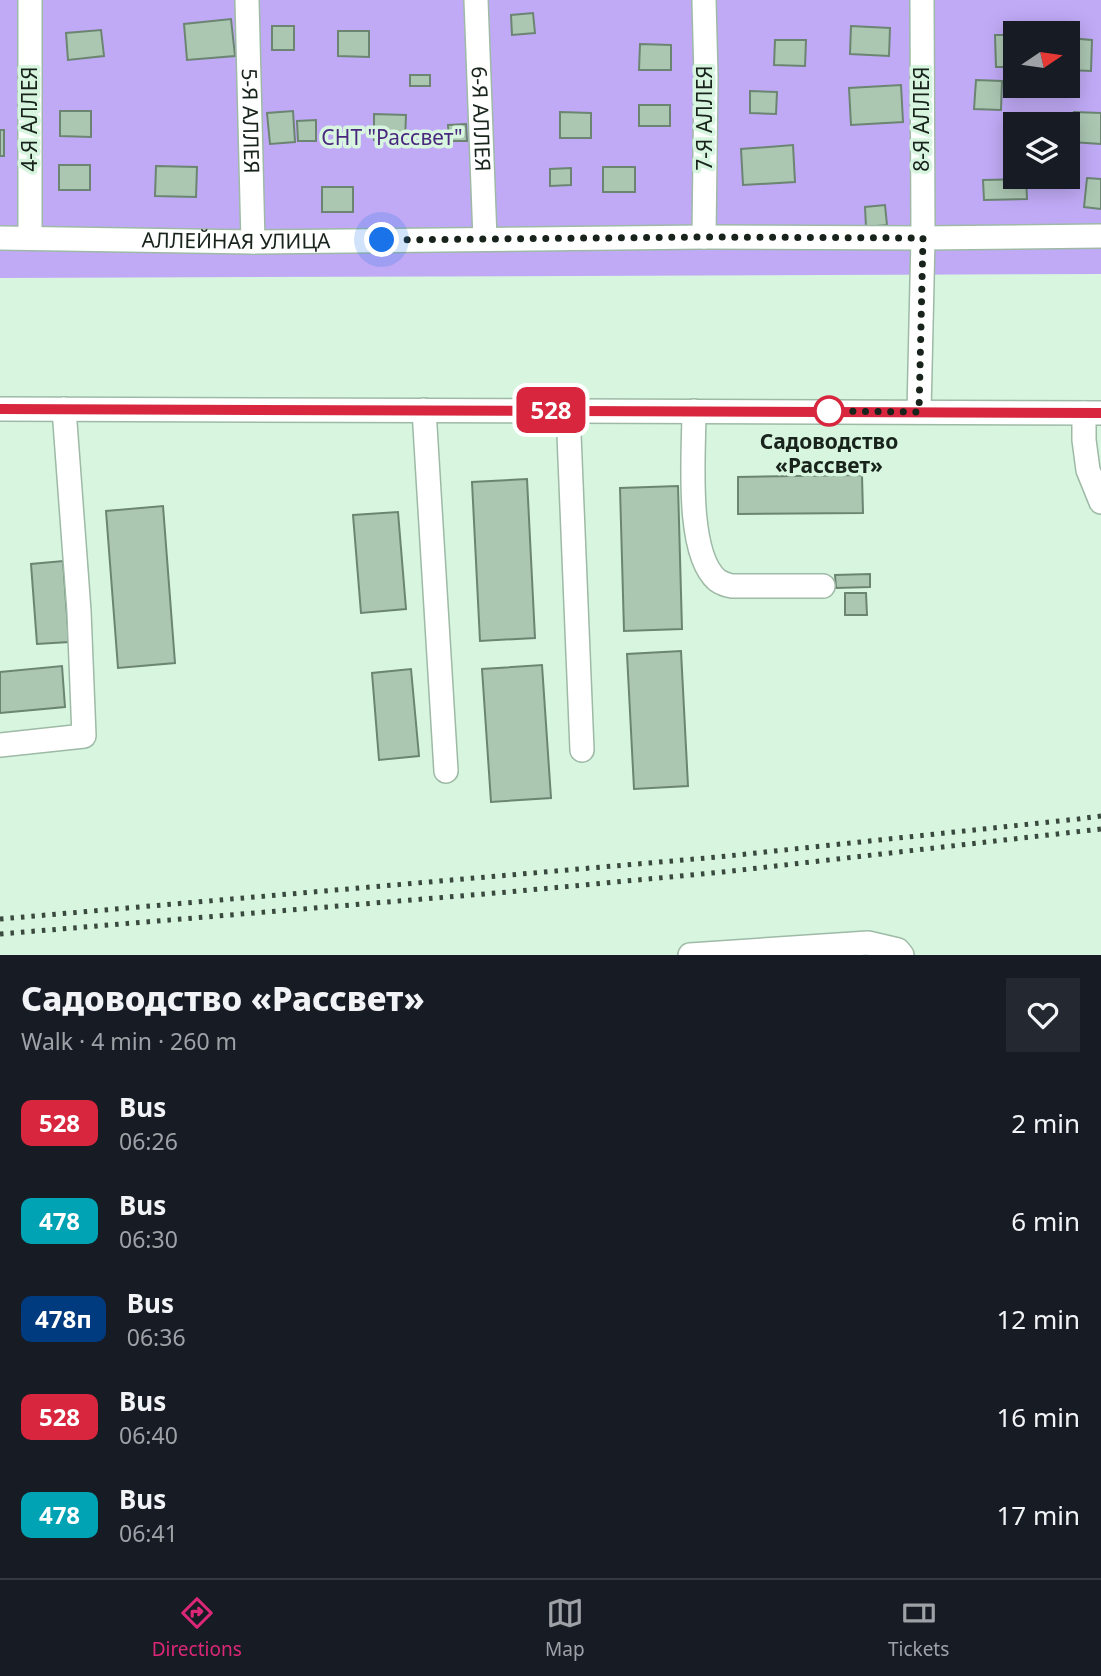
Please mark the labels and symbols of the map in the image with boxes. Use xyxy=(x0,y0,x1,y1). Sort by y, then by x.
north arrow xyxy=(1003,21,1080,98)
street label: 7-Я АЛЛЕЯ xyxy=(690,65,718,171)
street label: 4-Я АЛЛЕЯ xyxy=(15,66,43,172)
street label: 6-Я АЛЛЕЯ xyxy=(466,66,497,172)
street label: 8-Я АЛЛЕЯ xyxy=(907,66,935,172)
street label: 5-Я АЛЛЕЯ xyxy=(236,68,266,174)
park label: СНТ "Рассвет" xyxy=(321,123,463,151)
your location xyxy=(364,222,399,257)
street label: АЛЛЕЙНАЯ УЛИЦА xyxy=(141,225,331,255)
line badge: 528 xyxy=(511,387,591,433)
marker: Садоводство «Рассвет» xyxy=(814,396,844,426)
place label: Садоводство «Рассвет» xyxy=(760,427,898,479)

